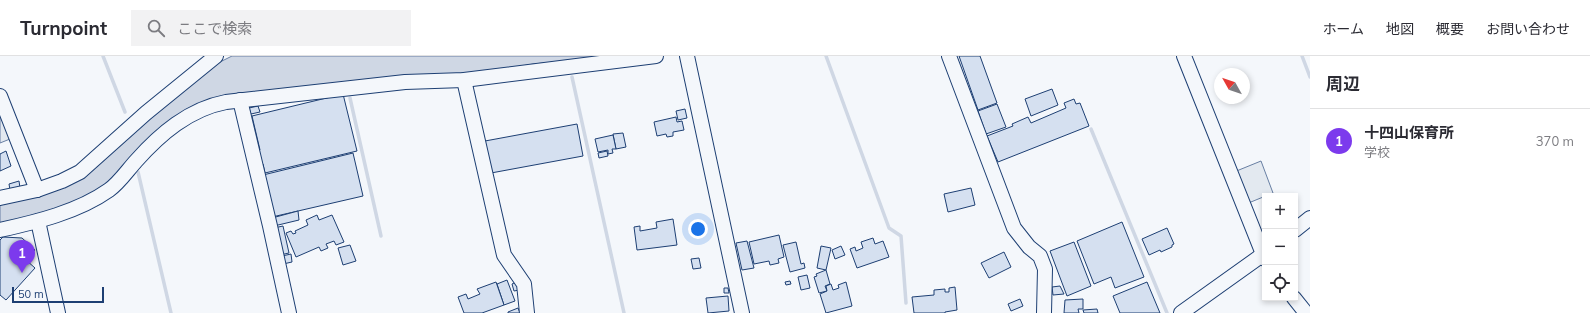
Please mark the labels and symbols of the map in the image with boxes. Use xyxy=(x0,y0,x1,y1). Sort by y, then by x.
north arrow xyxy=(1214,68,1250,104)
your location xyxy=(688,219,708,239)
pin: 1 xyxy=(9,240,35,273)
scale bar xyxy=(12,285,104,304)

